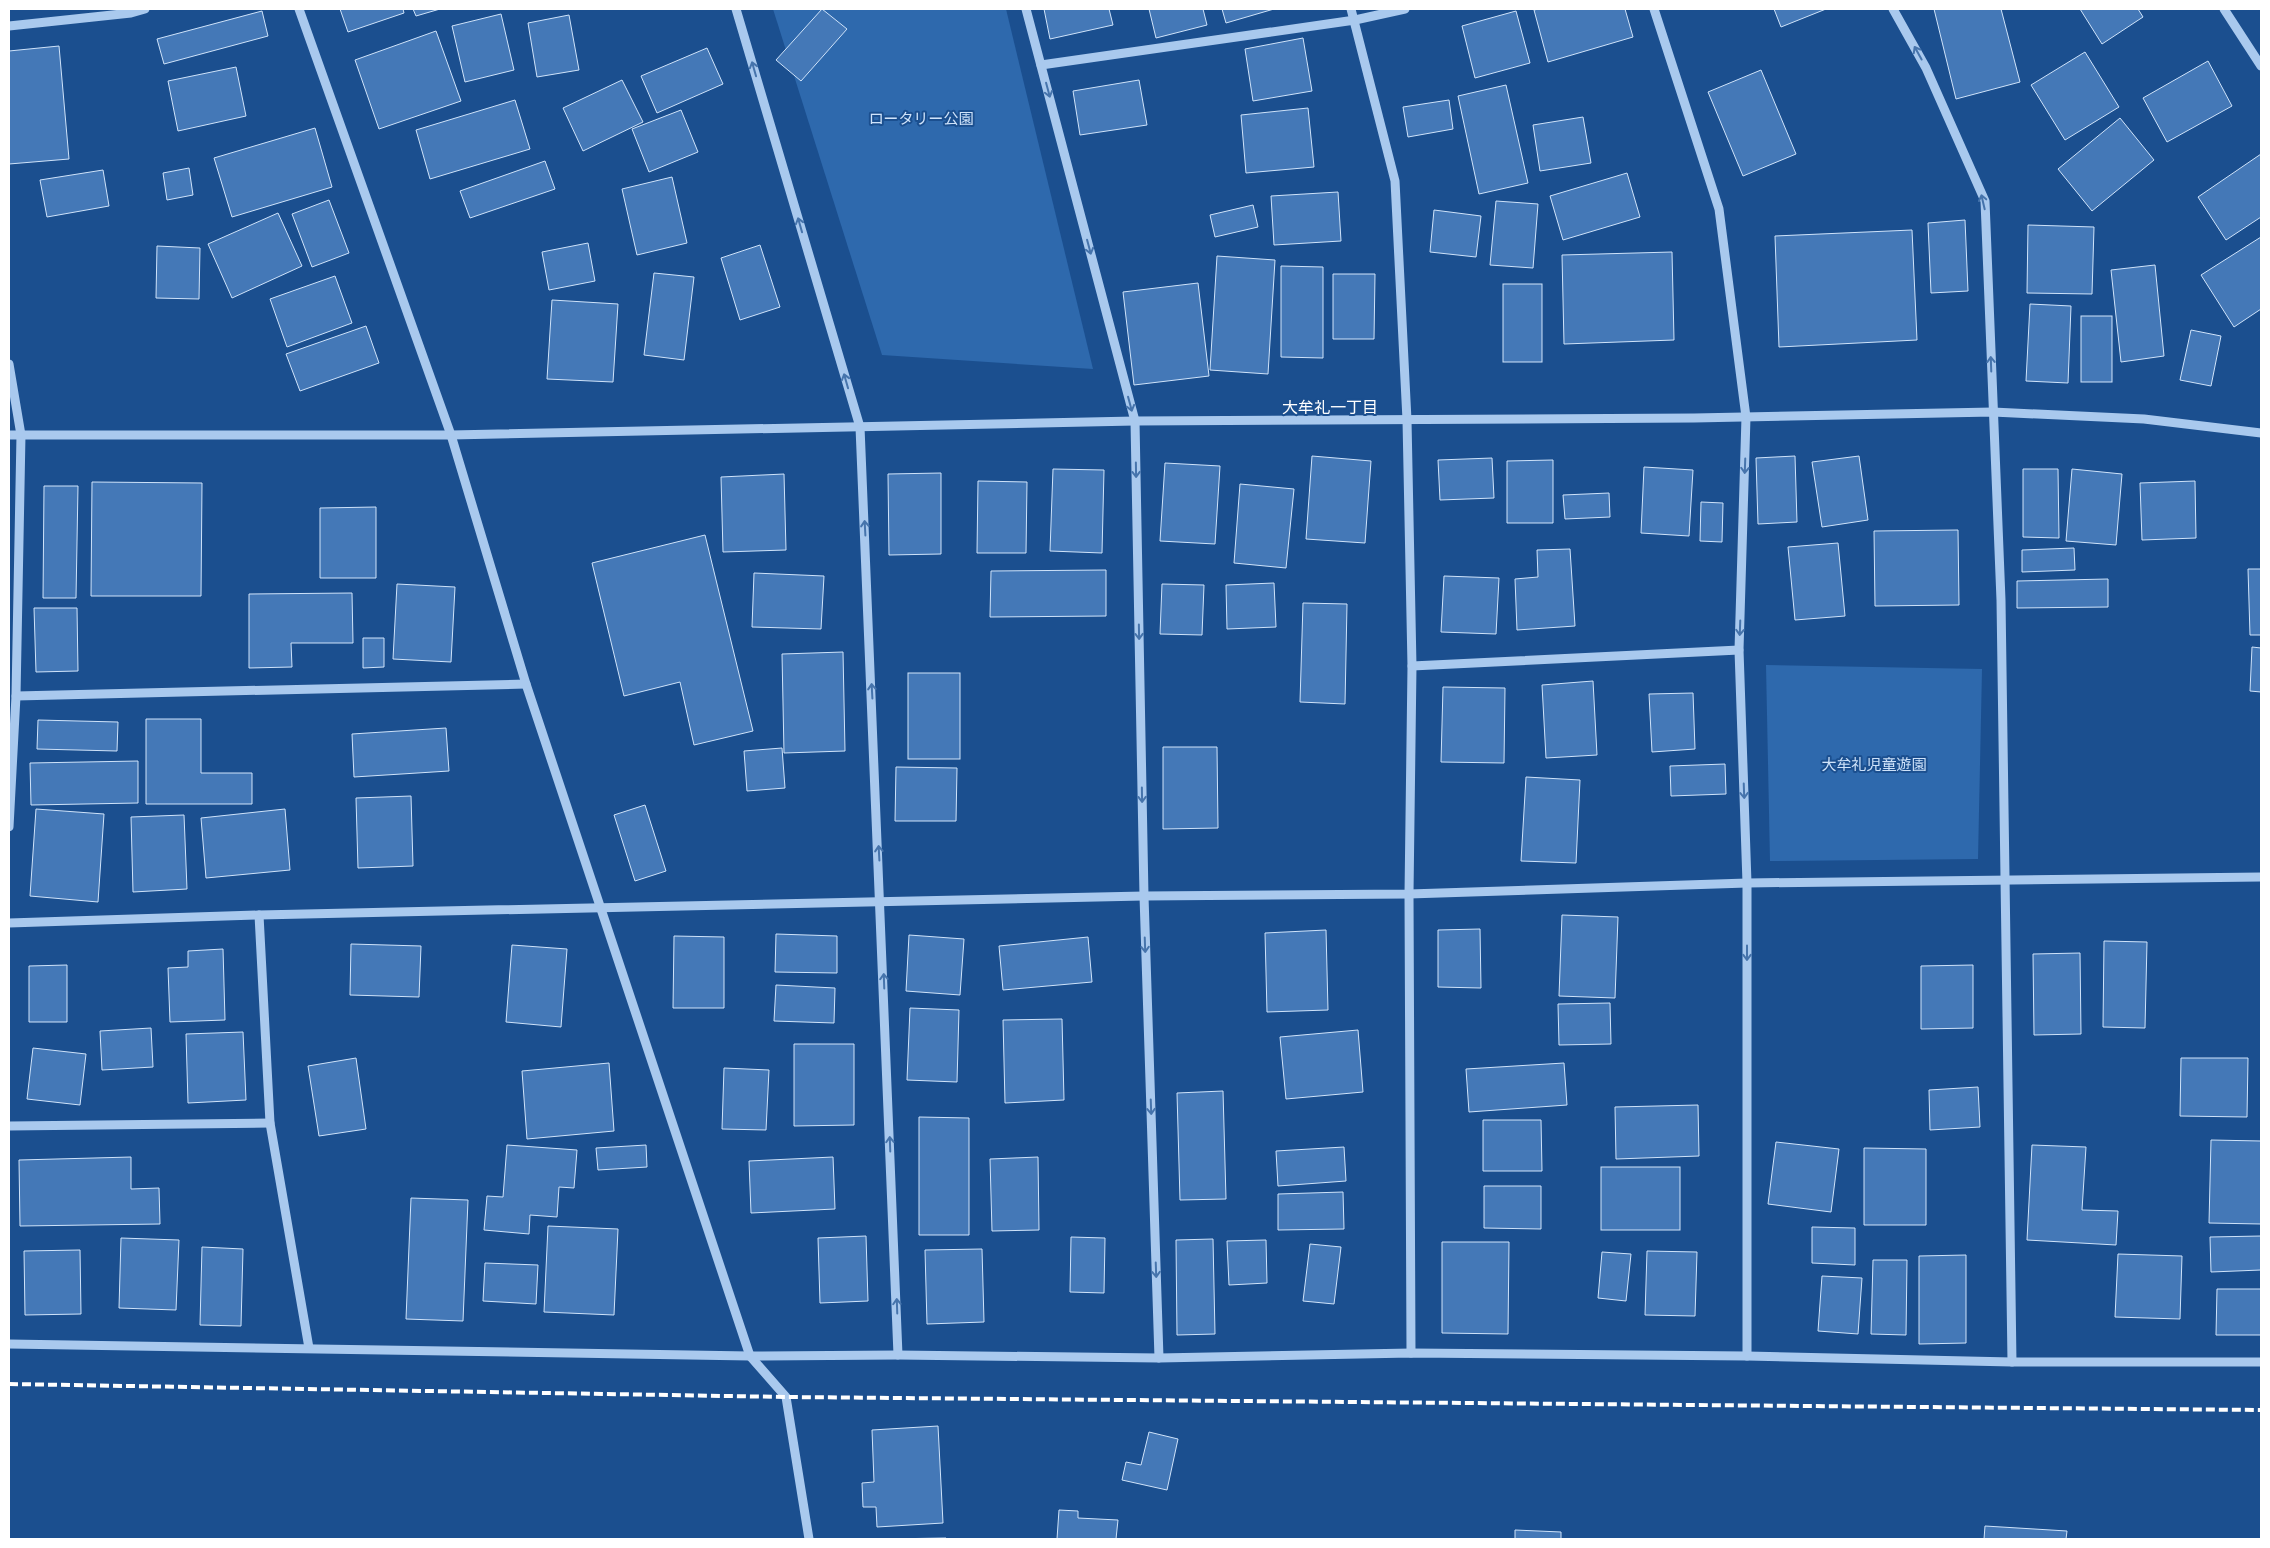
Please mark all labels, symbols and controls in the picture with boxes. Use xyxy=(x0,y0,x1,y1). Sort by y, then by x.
one-way arrow xyxy=(1912,47,1922,61)
one-way arrow xyxy=(749,61,759,77)
one-way arrow xyxy=(1043,81,1053,97)
park label: ロータリー公園 xyxy=(868,109,974,128)
one-way arrow xyxy=(1978,194,1987,210)
one-way arrow xyxy=(795,217,805,233)
one-way arrow xyxy=(1085,238,1094,254)
one-way arrow xyxy=(1987,356,1996,372)
one-way arrow xyxy=(841,373,851,389)
one-way arrow xyxy=(1126,396,1136,412)
district label: 大牟礼一丁目 xyxy=(1282,397,1378,417)
one-way arrow xyxy=(1740,457,1749,473)
one-way arrow xyxy=(1131,462,1141,478)
one-way arrow xyxy=(860,521,869,537)
one-way arrow xyxy=(1735,620,1744,636)
one-way arrow xyxy=(1134,624,1144,640)
one-way arrow xyxy=(867,683,876,699)
park label: 大牟礼児童遊園 xyxy=(1821,755,1927,774)
one-way arrow xyxy=(1739,782,1748,798)
one-way arrow xyxy=(1137,786,1147,803)
one-way arrow xyxy=(874,845,884,862)
one-way arrow xyxy=(1141,937,1150,953)
one-way arrow xyxy=(1742,944,1752,961)
one-way arrow xyxy=(879,974,889,990)
one-way arrow xyxy=(1146,1099,1155,1115)
one-way arrow xyxy=(886,1136,895,1152)
one-way arrow xyxy=(1151,1261,1161,1277)
one-way arrow xyxy=(892,1298,901,1314)

